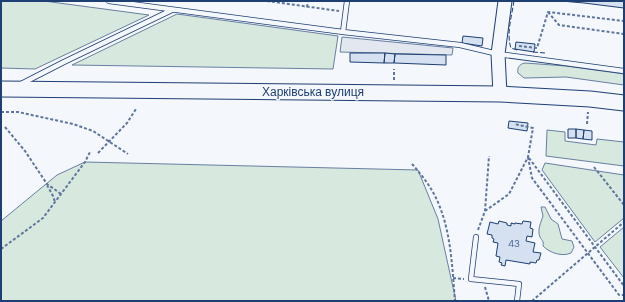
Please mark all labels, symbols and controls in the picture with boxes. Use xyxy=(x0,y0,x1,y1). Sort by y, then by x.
street label: Харківська вулиця xyxy=(262,84,364,100)
house number: 43 xyxy=(508,237,520,250)

